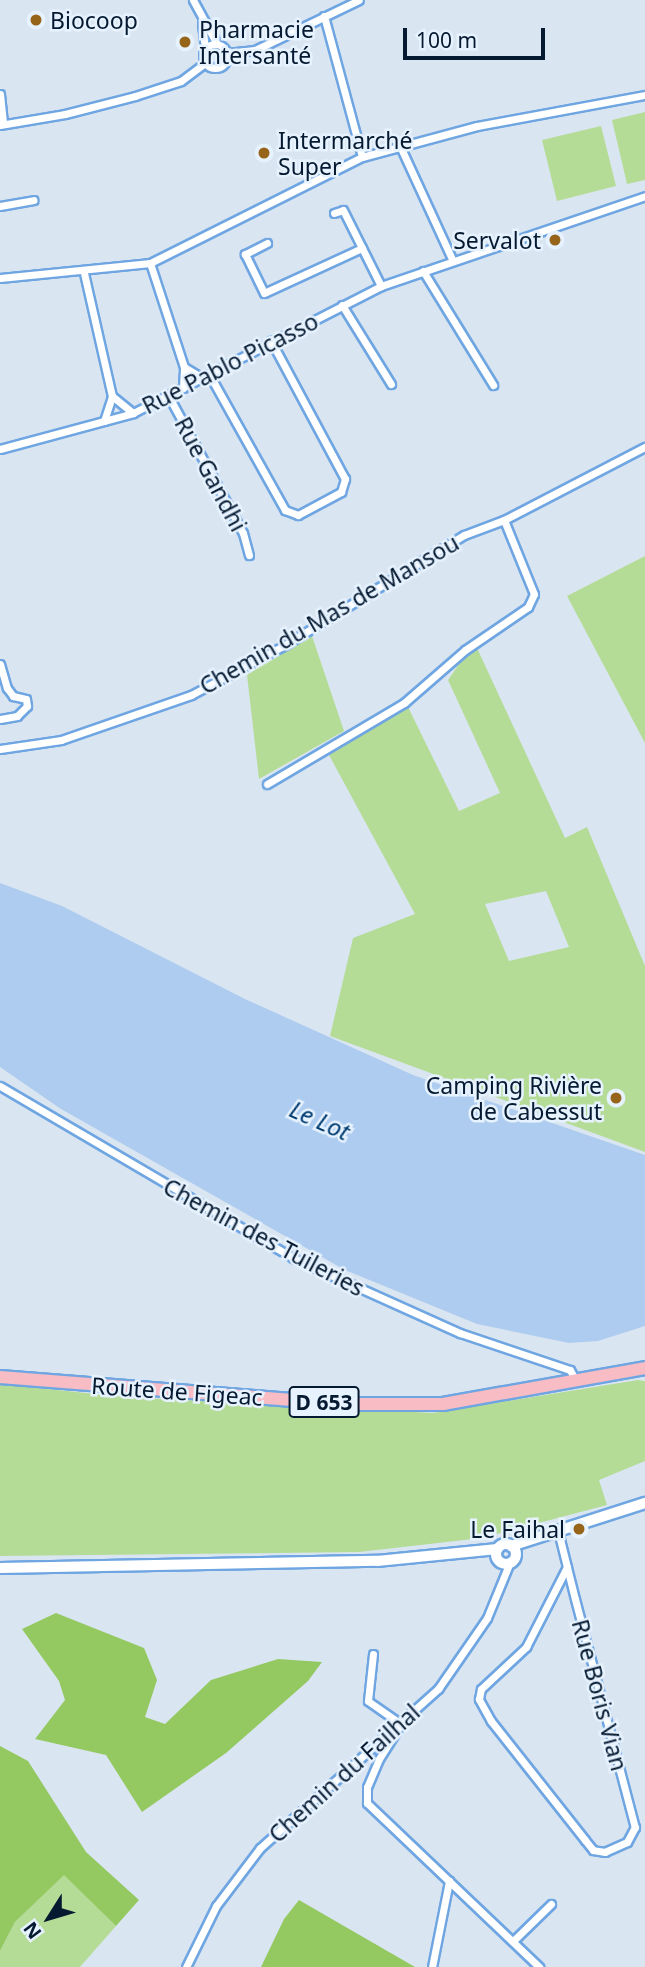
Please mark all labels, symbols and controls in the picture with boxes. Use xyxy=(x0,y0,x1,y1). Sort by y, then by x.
place label: Biocoop xyxy=(50,6,138,34)
marker: Biocoop xyxy=(28,12,44,28)
scale bar xyxy=(407,14,549,58)
place label: Pharmacie Intersanté xyxy=(199,15,314,69)
text: 100 m xyxy=(416,26,477,54)
marker: Pharmacie Intersanté xyxy=(177,34,193,50)
place label: Intermarché Super xyxy=(278,126,412,180)
marker: Intermarché Super xyxy=(256,145,272,161)
place label: Servalot xyxy=(453,226,541,254)
marker: Servalot xyxy=(547,232,563,248)
street label: Rue Pablo Picasso xyxy=(137,307,323,419)
street label: Rue Gandhi xyxy=(169,412,253,536)
street label: Chemin du Mas de Mansou xyxy=(195,528,463,700)
place label: Camping Rivière de Cabessut xyxy=(426,1071,602,1125)
marker: Camping Rivière de Cabessut xyxy=(608,1090,624,1106)
water label: Le Lot xyxy=(286,1094,354,1146)
street label: Chemin des Tuileries xyxy=(159,1172,369,1302)
street label: Route de Figeac xyxy=(90,1371,264,1411)
road number: D 653 xyxy=(287,1384,361,1420)
place label: Le Faihal xyxy=(470,1515,565,1543)
marker: Le Faihal xyxy=(571,1521,587,1537)
street label: Rue Boris Vian xyxy=(567,1616,633,1774)
street label: Chemin du Failhal xyxy=(263,1698,425,1848)
north arrow xyxy=(14,1883,84,1953)
text: N xyxy=(17,1917,47,1945)

